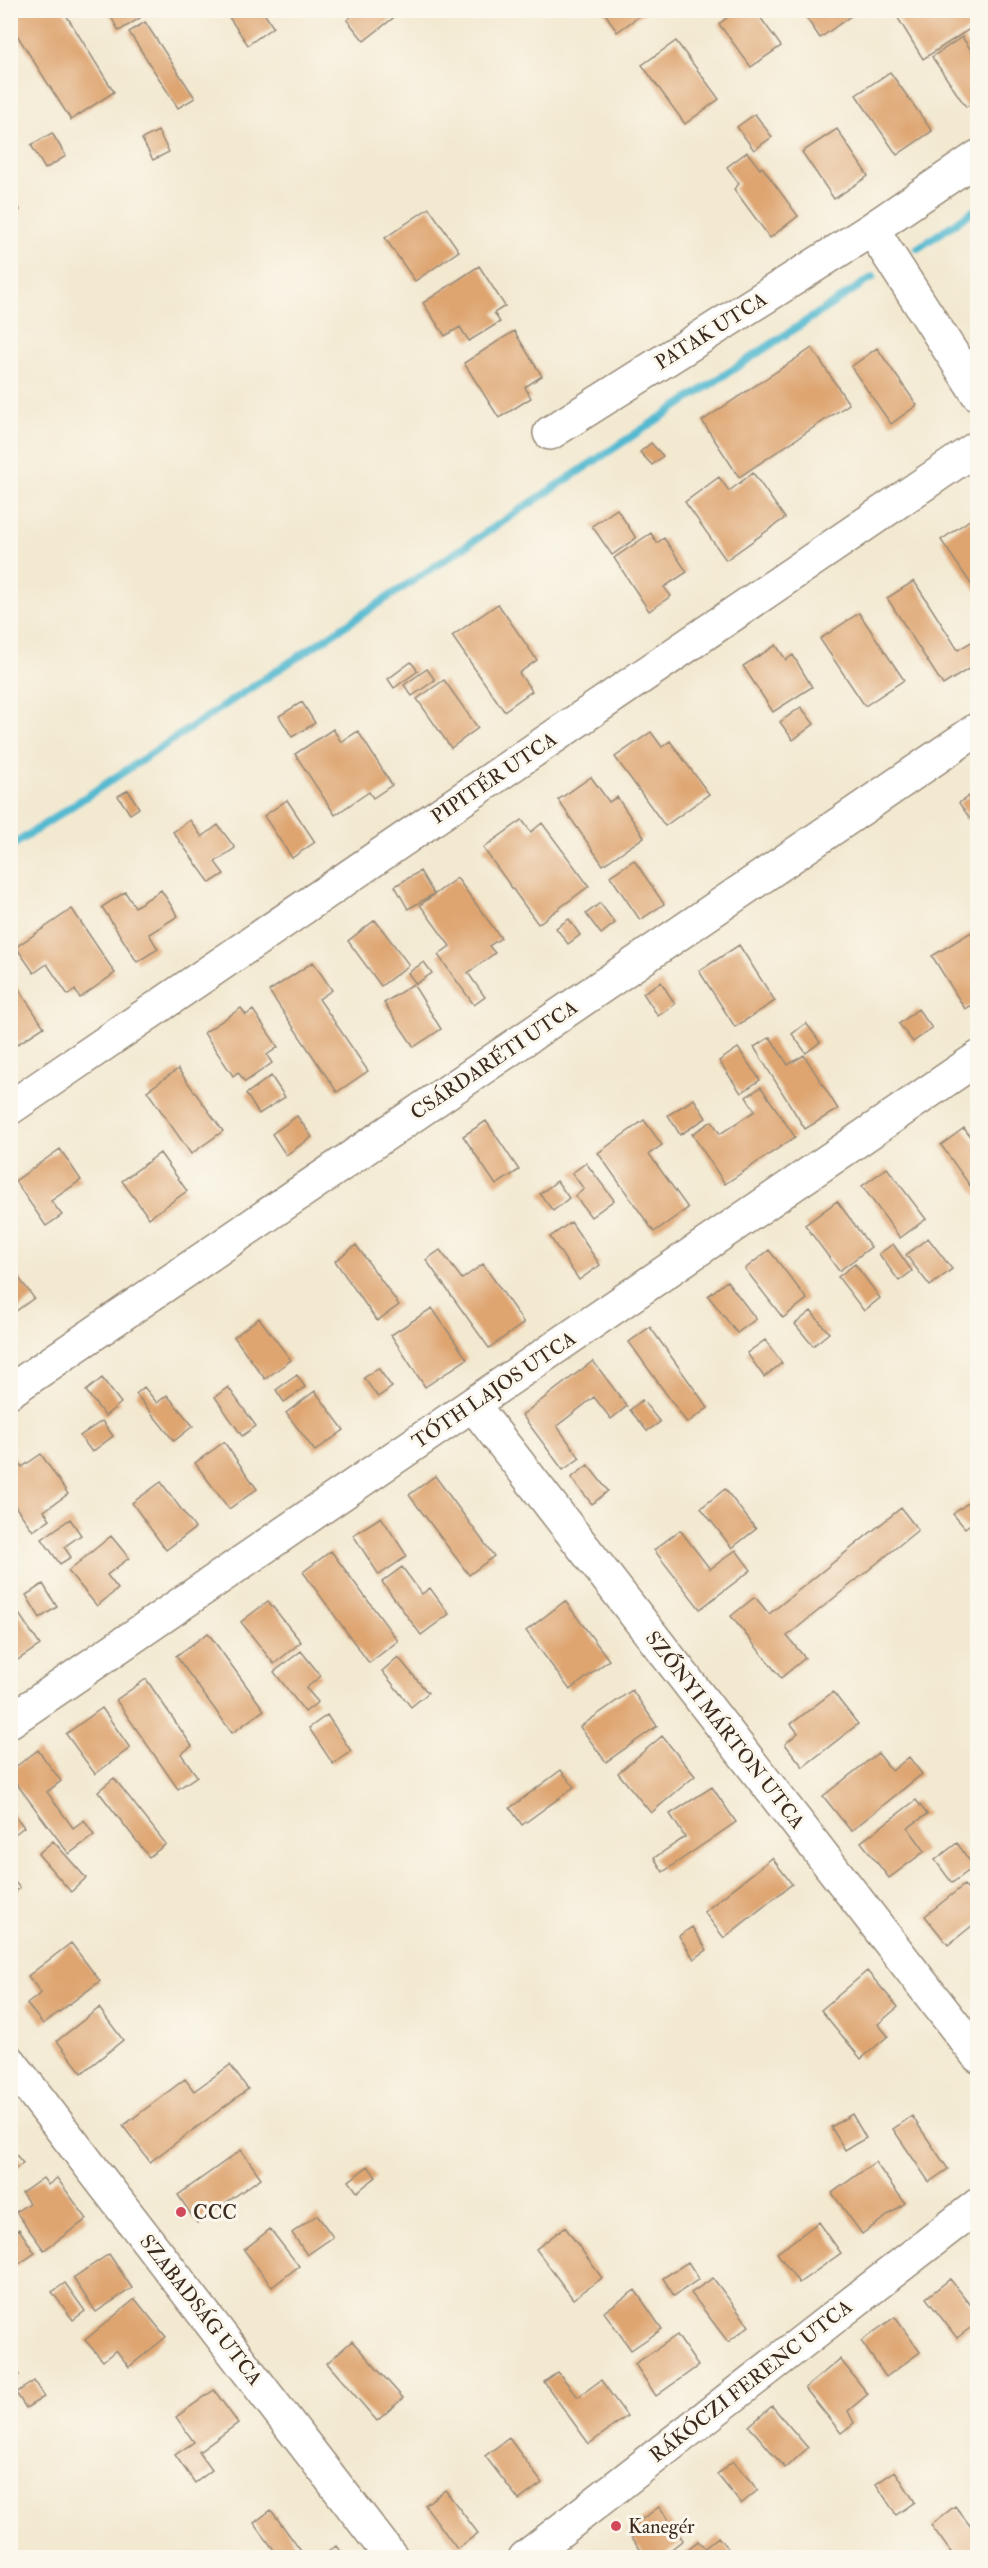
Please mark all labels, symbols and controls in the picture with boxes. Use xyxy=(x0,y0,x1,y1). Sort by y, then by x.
street label: PATAK UTCA xyxy=(650,287,772,375)
street label: PIPITÉR UTCA xyxy=(426,726,562,829)
street label: CSÁRDARÉTI UTCA xyxy=(405,994,583,1125)
street label: TÓTH LAJOS UTCA xyxy=(407,1325,581,1454)
street label: SZŐNYI MÁRTON UTCA xyxy=(640,1625,811,1834)
place label: CCC xyxy=(193,2200,237,2225)
marker: CCC xyxy=(174,2205,188,2219)
street label: SZABADSÁG UTCA xyxy=(134,2229,269,2391)
street label: RÁKÓCZI FERENC UTCA xyxy=(644,2293,857,2468)
place label: Kanegér xyxy=(628,2514,695,2539)
marker: Kanegér xyxy=(609,2519,623,2533)

